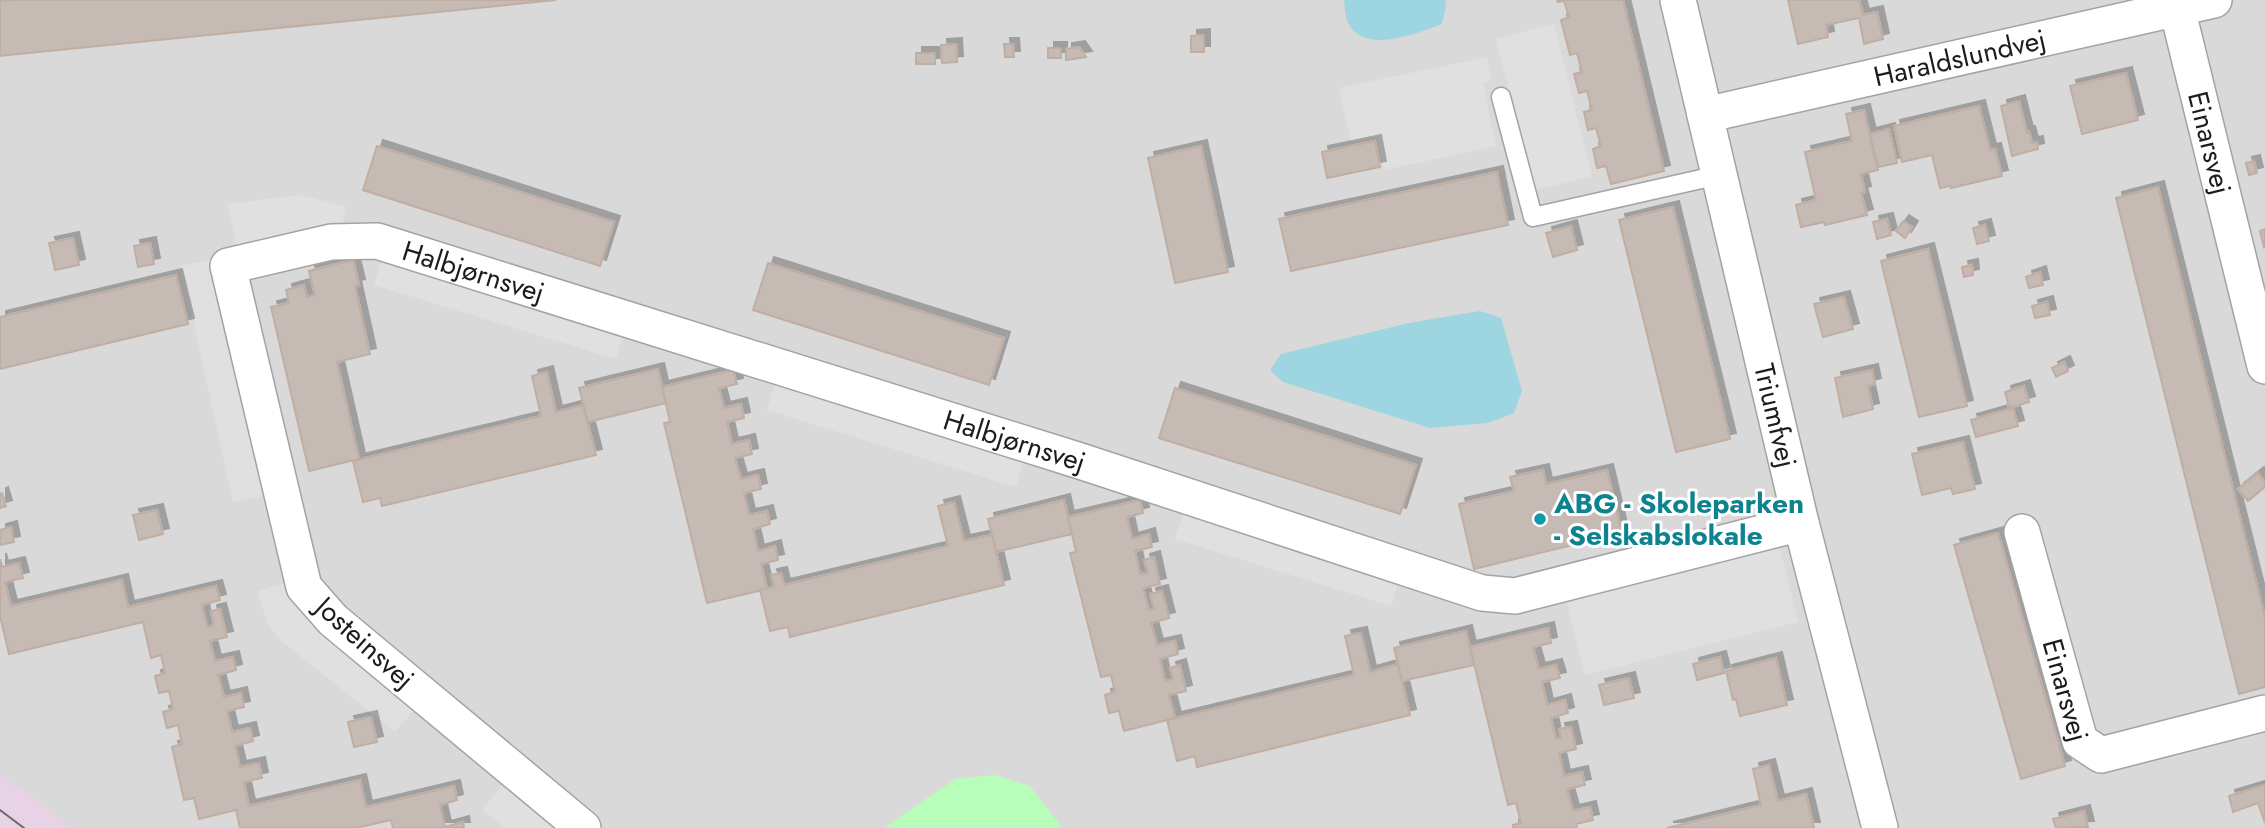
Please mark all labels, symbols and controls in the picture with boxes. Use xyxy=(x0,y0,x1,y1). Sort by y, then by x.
street label: Haraldslundvej xyxy=(1869,18,2050,97)
street label: Einarsvej xyxy=(2178,87,2243,199)
street label: Halbjørnsvej xyxy=(397,230,550,313)
street label: Triumfvej xyxy=(1744,360,1808,472)
street label: Halbjørnsvej xyxy=(938,399,1091,482)
place label: ABG - Skoleparken - Selskabslokale xyxy=(1553,483,1804,556)
marker: ABG - Skoleparken - Selskabslokale xyxy=(1532,511,1548,527)
street label: Josteinsvej xyxy=(303,585,424,699)
street label: Einarsvej xyxy=(2032,634,2100,746)

